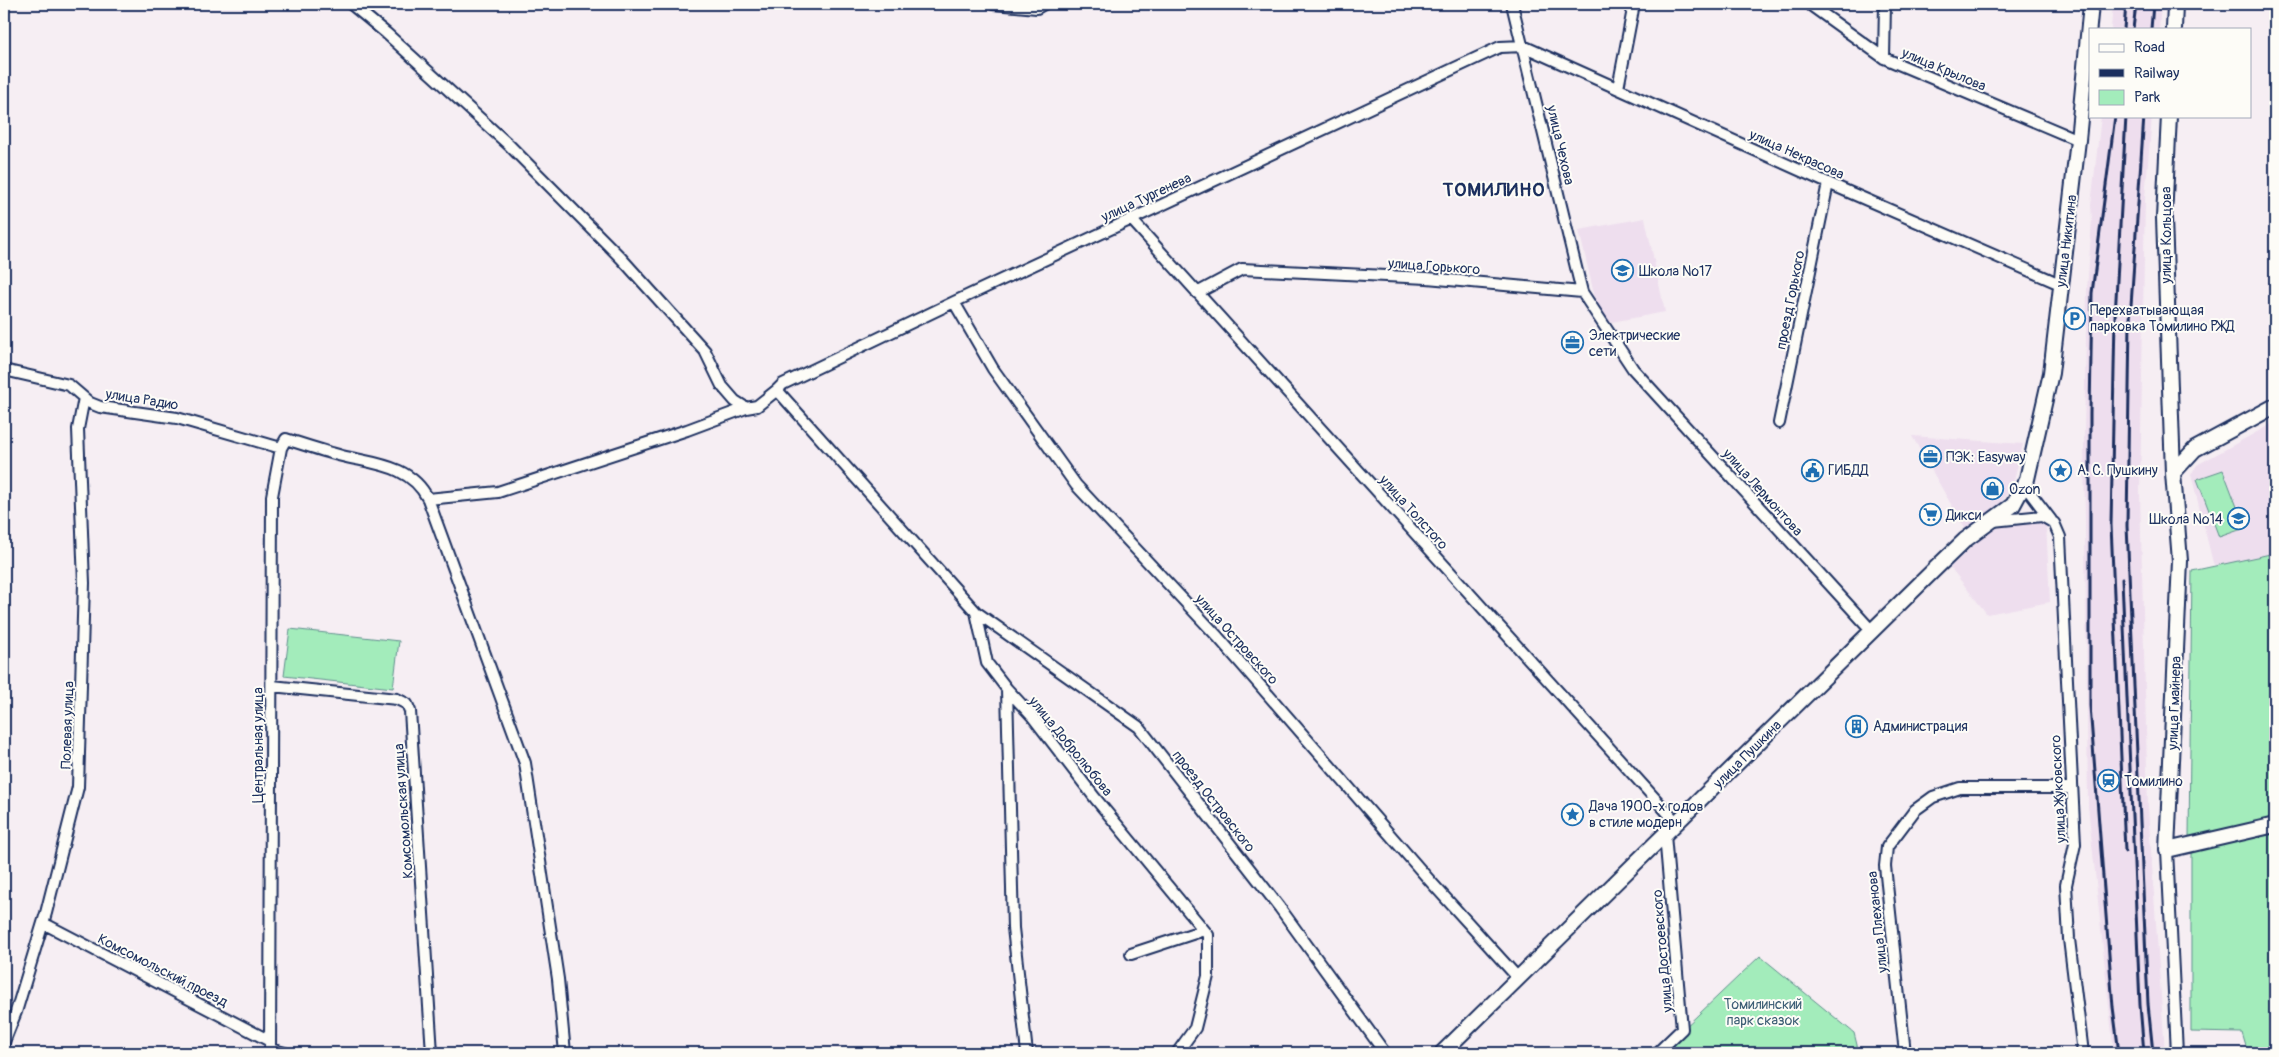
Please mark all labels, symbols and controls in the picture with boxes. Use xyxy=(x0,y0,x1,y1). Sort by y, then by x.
legend xyxy=(2089,28,2252,118)
text: Road xyxy=(2134,38,2165,57)
street label: улица Крылова xyxy=(1898,44,1988,95)
text: Railway xyxy=(2134,64,2180,83)
text: Park xyxy=(2134,88,2161,107)
street label: улица Чехова xyxy=(1543,103,1578,187)
street label: улица Некрасова xyxy=(1746,126,1847,183)
street label: улица Тургенева xyxy=(1098,169,1194,226)
district label: ТОМИЛИНО xyxy=(1442,178,1545,202)
street label: улица Кольцова xyxy=(2158,187,2175,284)
street label: улица Никитина xyxy=(2052,194,2081,289)
street label: проезд Горького xyxy=(1773,249,1809,351)
street label: улица Горького xyxy=(1386,255,1481,278)
school or university icon: Школа №17 xyxy=(1611,259,1635,283)
place label: Школа №17 xyxy=(1639,263,1713,280)
place label: Перехватывающая парковка Томилино РЖД xyxy=(2090,302,2235,335)
parking icon: Перехватывающая парковка Томилино РЖД xyxy=(2062,306,2086,330)
place label: Электрические сети xyxy=(1589,327,1680,360)
office icon: Электрические сети xyxy=(1561,331,1585,355)
street label: улица Радио xyxy=(103,385,180,414)
street label: улица Лермонтова xyxy=(1718,444,1806,539)
office icon: ПЭК: Easyway xyxy=(1918,445,1942,469)
place label: ПЭК: Easyway xyxy=(1946,449,2026,466)
public building icon: ГИБДД xyxy=(1800,458,1824,482)
place icon: А. С. Пушкину xyxy=(2049,458,2073,482)
place label: ГИБДД xyxy=(1828,462,1869,479)
place label: А. С. Пушкину xyxy=(2077,462,2158,479)
street label: улица Толстого xyxy=(1375,471,1452,553)
shop icon: Ozon xyxy=(1981,477,2005,501)
place label: Ozon xyxy=(2009,481,2041,498)
supermarket icon: Дикси xyxy=(1918,503,1942,527)
place label: Дикси xyxy=(1945,507,1981,524)
school or university icon: Школа №14 xyxy=(2227,507,2251,531)
place label: Школа №14 xyxy=(2149,511,2223,528)
street label: улица Островского xyxy=(1191,590,1282,688)
street label: улица Гмайнера xyxy=(2164,656,2185,751)
street label: Полевая улица xyxy=(57,681,78,769)
street label: Центральная улица xyxy=(250,687,267,803)
street label: улица Добролюбова xyxy=(1025,692,1116,800)
building icon: Администрация xyxy=(1845,714,1869,738)
street label: улица Пушкина xyxy=(1709,717,1785,793)
place label: Администрация xyxy=(1873,718,1968,735)
street label: улица Жуковского xyxy=(2047,734,2070,844)
street label: Комсомольская улица xyxy=(390,743,417,879)
street label: проезд Островского xyxy=(1169,747,1259,856)
station icon: Томилино xyxy=(2096,769,2120,793)
place label: Томилино xyxy=(2124,773,2183,790)
place label: Дача 1900-х годов в стиле модерн xyxy=(1588,798,1704,831)
place icon: Дача 1900-х годов в стиле модерн xyxy=(1561,802,1585,826)
street label: улица Плеханова xyxy=(1864,870,1891,975)
street label: улица Достоевского xyxy=(1649,888,1676,1014)
street label: Комсомольский проезд xyxy=(95,930,231,1011)
park label: Томилинский парк сказок xyxy=(1724,996,1802,1029)

